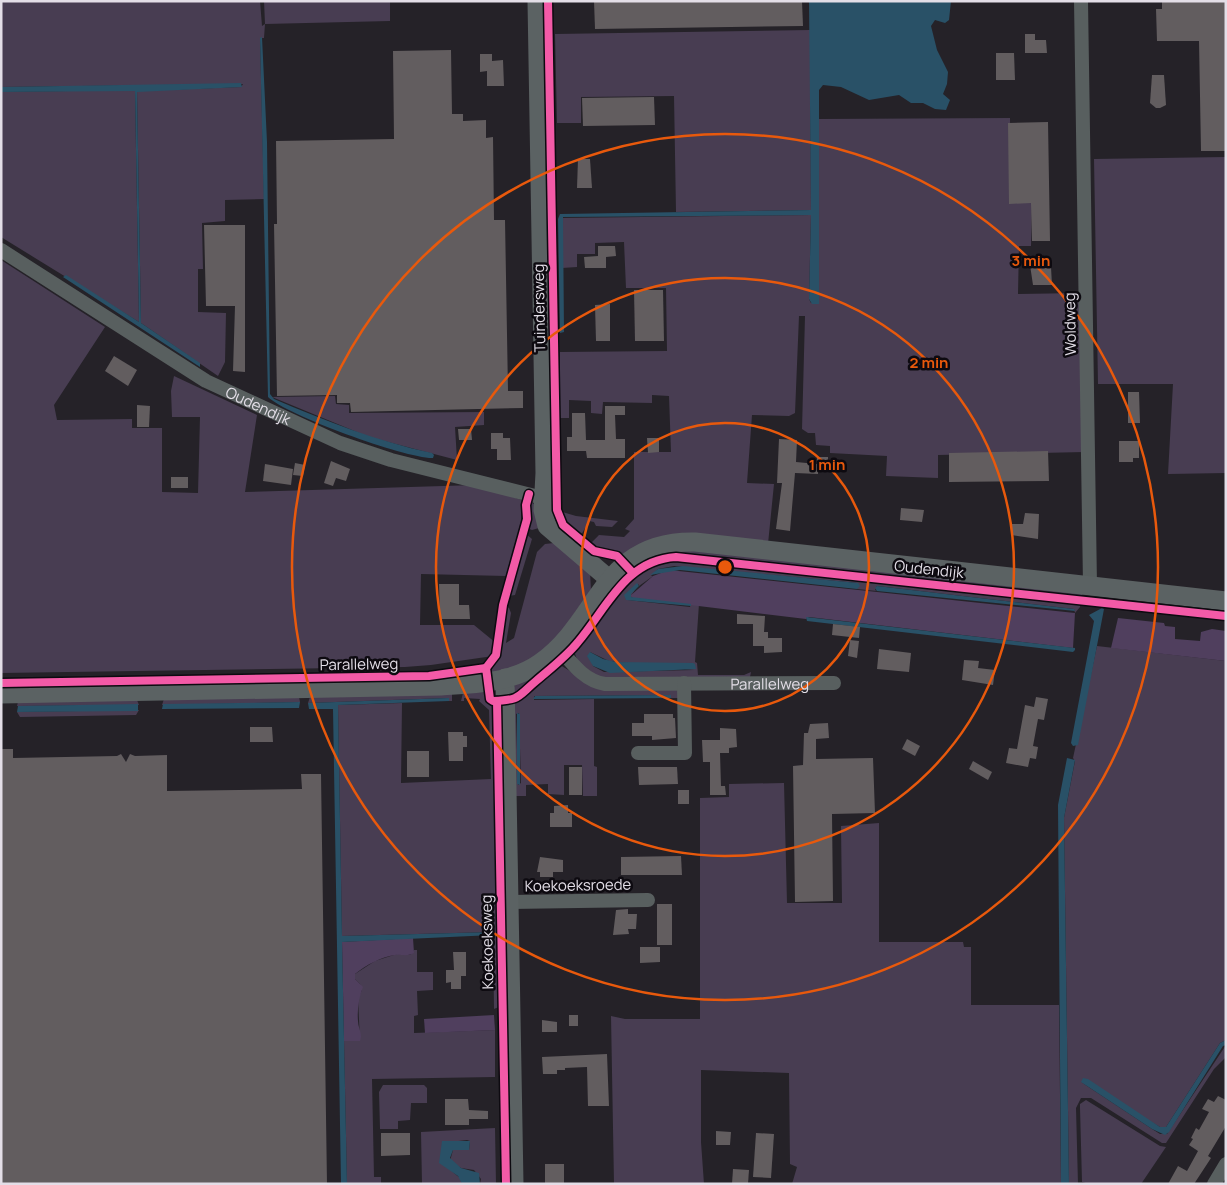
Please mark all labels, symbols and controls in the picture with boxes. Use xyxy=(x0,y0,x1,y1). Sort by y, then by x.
text: 3 min xyxy=(1012,250,1050,271)
street label: Tuindersweg xyxy=(528,263,550,353)
street label: Woldweg xyxy=(1059,292,1081,356)
text: 2 min xyxy=(909,352,949,373)
street label: Oudendijk xyxy=(222,381,295,430)
text: 1 min xyxy=(809,454,845,475)
street label: Oudendijk xyxy=(893,555,965,583)
centre of rings xyxy=(716,558,734,576)
street label: Parallelweg xyxy=(320,653,398,675)
street label: Parallelweg xyxy=(730,673,809,694)
street label: Koekoeksroede xyxy=(525,874,632,896)
street label: Koekoeksweg xyxy=(476,895,498,989)

